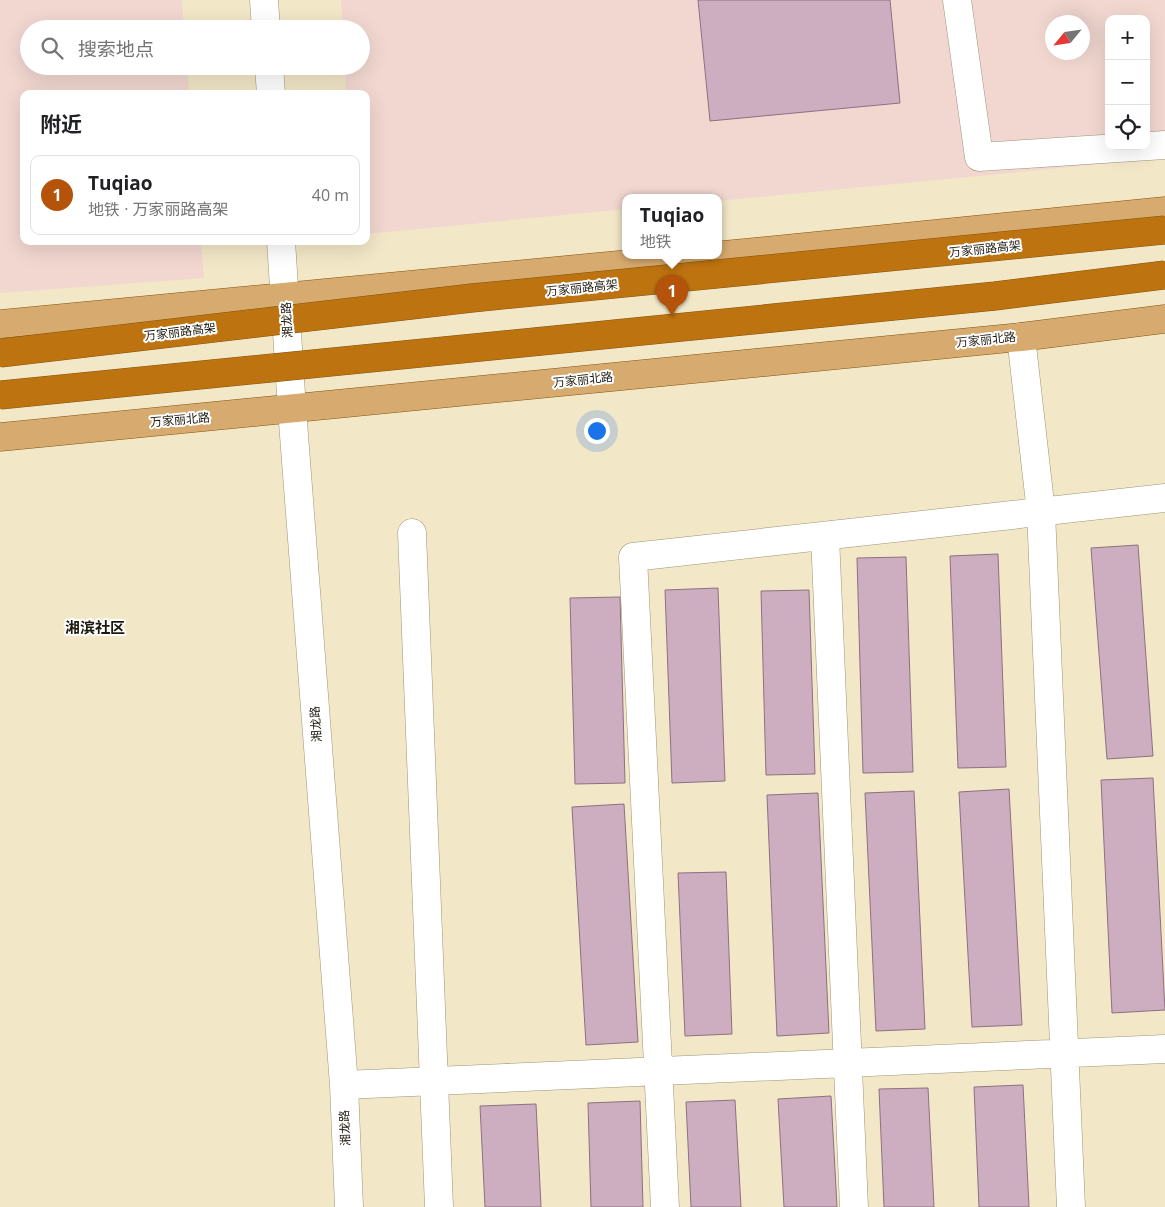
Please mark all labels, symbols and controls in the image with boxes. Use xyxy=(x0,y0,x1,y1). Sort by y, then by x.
north arrow xyxy=(1045,15,1090,60)
map controls xyxy=(1105,15,1150,150)
button: + xyxy=(1105,15,1150,60)
search box xyxy=(20,20,370,75)
icon: search xyxy=(38,34,66,62)
text: 搜索地点 xyxy=(78,36,154,62)
button: − xyxy=(1105,60,1150,105)
button: locate xyxy=(1105,105,1150,150)
text: 附近 xyxy=(40,110,82,138)
text: Tuqiao xyxy=(88,170,153,196)
text: 1 xyxy=(52,184,62,206)
text: 40 m xyxy=(312,184,349,206)
popup xyxy=(622,194,722,259)
text: 地铁 · 万家丽路高架 xyxy=(88,198,229,220)
text: Tuqiao xyxy=(640,202,704,228)
text: 地铁 xyxy=(640,230,672,252)
street label: 万家丽路高架 xyxy=(948,236,1022,261)
street label: 万家丽路高架 xyxy=(545,275,619,300)
pin: 1 xyxy=(656,275,688,316)
street label: 湘龙路 xyxy=(277,302,296,338)
street label: 万家丽路高架 xyxy=(143,319,217,344)
street label: 万家丽北路 xyxy=(955,328,1017,351)
street label: 万家丽北路 xyxy=(552,368,614,391)
street label: 万家丽北路 xyxy=(149,408,211,431)
your location xyxy=(584,418,610,444)
district label: 湘滨社区 xyxy=(65,617,125,637)
street label: 湘龙路 xyxy=(306,705,325,743)
street label: 湘龙路 xyxy=(335,1110,354,1146)

